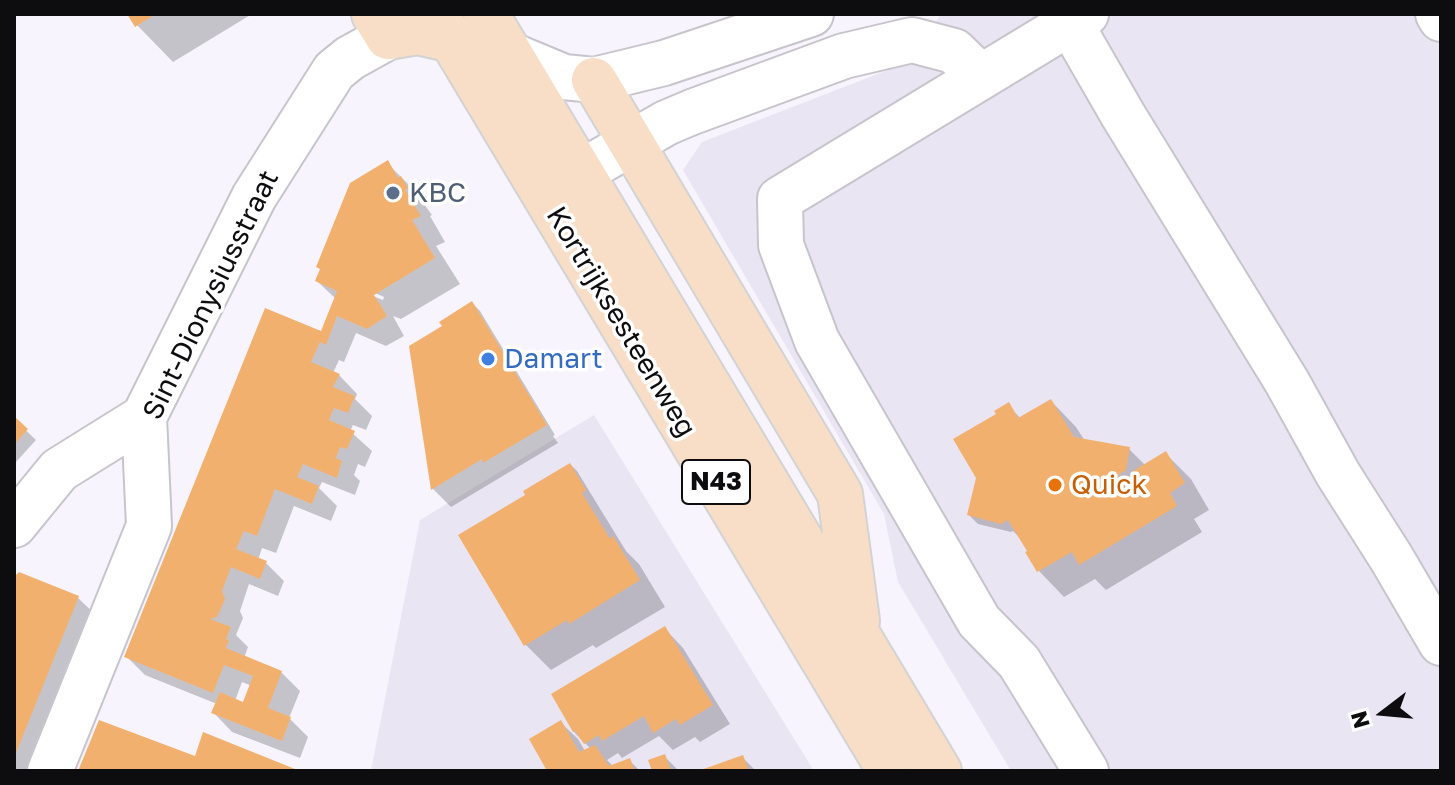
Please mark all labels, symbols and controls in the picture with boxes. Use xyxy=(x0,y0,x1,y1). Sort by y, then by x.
street label: Sint-Dionysiusstraat xyxy=(136,165,286,425)
place label: KBC xyxy=(409,176,466,210)
marker: KBC xyxy=(384,184,402,202)
street label: Kortrijksesteenweg xyxy=(539,201,703,443)
place label: Damart xyxy=(504,342,603,376)
marker: Damart xyxy=(479,350,497,368)
road number: N43 xyxy=(682,460,750,504)
place label: Quick xyxy=(1071,468,1147,502)
marker: Quick xyxy=(1046,476,1064,494)
north arrow xyxy=(1343,673,1423,753)
text: N xyxy=(1344,708,1375,732)

